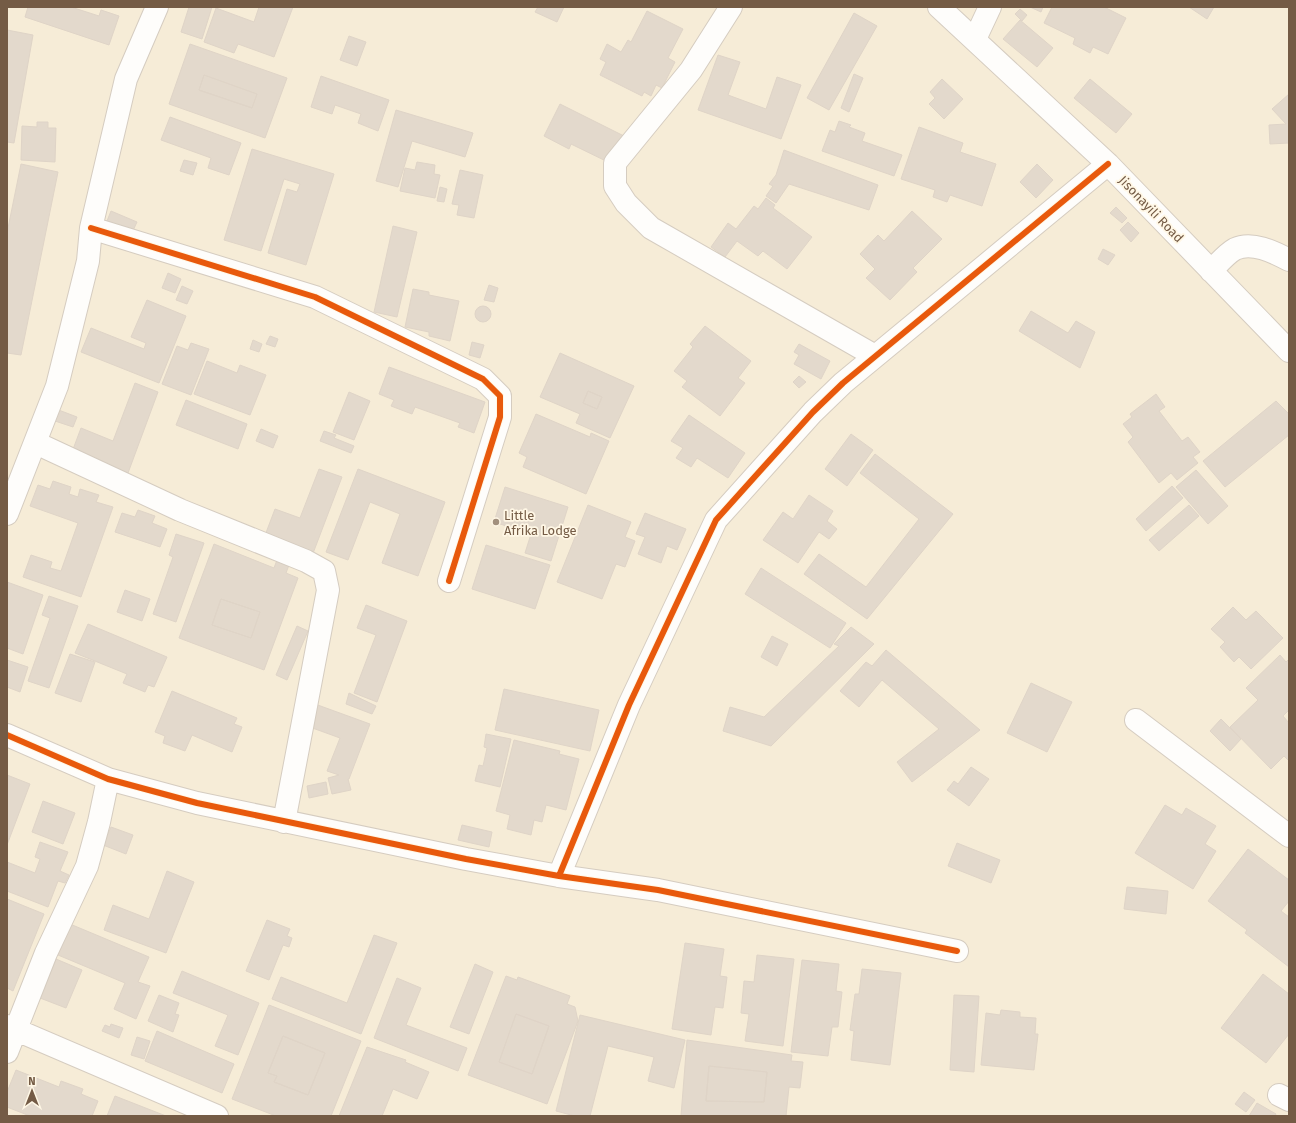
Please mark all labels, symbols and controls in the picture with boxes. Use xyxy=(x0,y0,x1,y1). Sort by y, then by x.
street label: Jisonayili Road xyxy=(1115,173,1187,245)
place label: Little Afrika Lodge xyxy=(504,508,577,538)
marker: Little Afrika Lodge xyxy=(491,517,501,527)
north arrow xyxy=(12,1071,52,1111)
text: N xyxy=(28,1075,36,1088)

